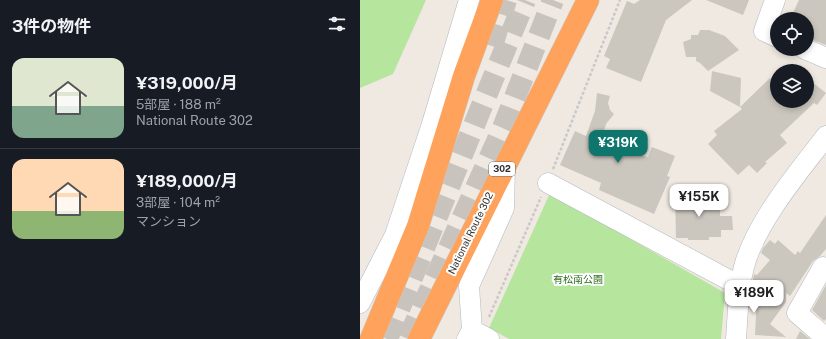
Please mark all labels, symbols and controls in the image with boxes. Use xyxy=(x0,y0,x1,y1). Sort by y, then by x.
map controls xyxy=(770,12,814,108)
button: locate xyxy=(770,12,814,56)
icon: filters xyxy=(326,13,348,35)
text: 3件の物件 xyxy=(12,16,91,36)
button: layers xyxy=(770,64,814,108)
text: ¥319,000/月 xyxy=(136,73,238,93)
icon: home xyxy=(44,74,92,122)
text: 5部屋 · 188 m² xyxy=(136,97,221,112)
text: National Route 302 xyxy=(136,113,253,128)
pin: ¥319K xyxy=(590,130,646,164)
text: ¥319K xyxy=(598,135,638,150)
road number: 302 xyxy=(489,162,515,176)
text: ¥189,000/月 xyxy=(136,171,238,191)
icon: home xyxy=(44,175,92,223)
pin: ¥155K xyxy=(671,184,727,218)
text: ¥155K xyxy=(678,189,720,204)
street label: National Route 302 xyxy=(445,190,495,276)
text: 3部屋 · 104 m² xyxy=(136,195,220,210)
text: マンション xyxy=(136,214,201,229)
park label: 有松南公園 xyxy=(553,273,603,285)
pin: ¥189K xyxy=(726,280,782,314)
text: ¥189K xyxy=(734,285,774,300)

